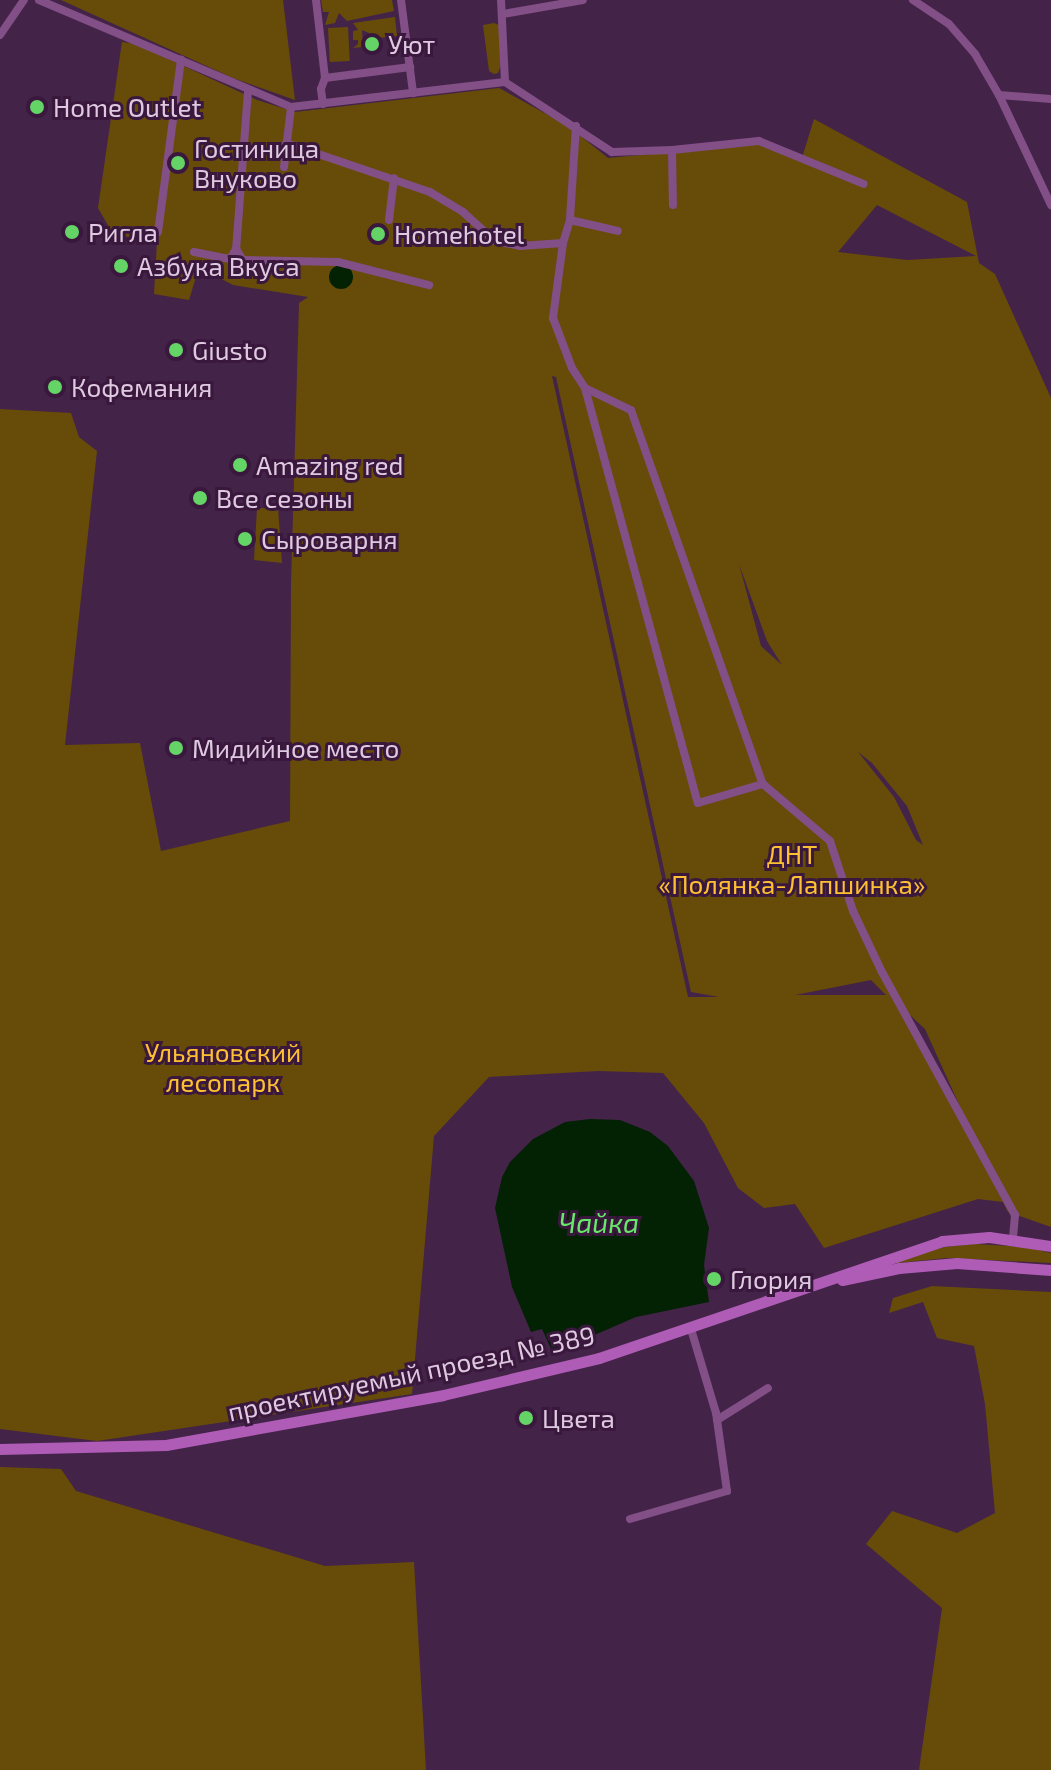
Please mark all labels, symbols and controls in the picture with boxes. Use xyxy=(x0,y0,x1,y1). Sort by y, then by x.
place label: Уют xyxy=(388,28,435,60)
marker: Уют xyxy=(363,35,381,53)
place label: Home Outlet xyxy=(53,91,201,123)
marker: Home Outlet xyxy=(28,98,46,116)
place label: Гостиница Внуково xyxy=(194,132,319,194)
marker: Гостиница Внуково xyxy=(169,154,187,172)
place label: Ригла xyxy=(88,216,158,248)
place label: Homehotel xyxy=(394,218,524,250)
marker: Ригла xyxy=(63,223,81,241)
marker: Homehotel xyxy=(369,225,387,243)
place label: Азбука Вкуса xyxy=(137,250,300,282)
marker: Азбука Вкуса xyxy=(112,257,130,275)
place label: Giusto xyxy=(192,334,267,366)
marker: Giusto xyxy=(167,341,185,359)
place label: Кофемания xyxy=(71,371,212,403)
marker: Кофемания xyxy=(46,378,64,396)
place label: Amazing red xyxy=(256,449,403,481)
marker: Amazing red xyxy=(231,456,249,474)
place label: Все сезоны xyxy=(216,482,353,514)
marker: Все сезоны xyxy=(191,489,209,507)
place label: Сыроварня xyxy=(261,523,398,555)
marker: Сыроварня xyxy=(236,530,254,548)
place label: Мидийное место xyxy=(192,732,399,764)
marker: Мидийное место xyxy=(167,739,185,757)
park label: ДНТ «Полянка-Лапшинка» xyxy=(659,838,925,900)
park label: Ульяновский лесопарк xyxy=(145,1036,301,1098)
water label: Чайка xyxy=(559,1205,639,1239)
place label: Глория xyxy=(730,1263,812,1295)
marker: Глория xyxy=(705,1270,723,1288)
street label: проектируемый проезд № 389 xyxy=(225,1319,597,1427)
place label: Цвета xyxy=(542,1402,615,1434)
marker: Цвета xyxy=(517,1409,535,1427)

